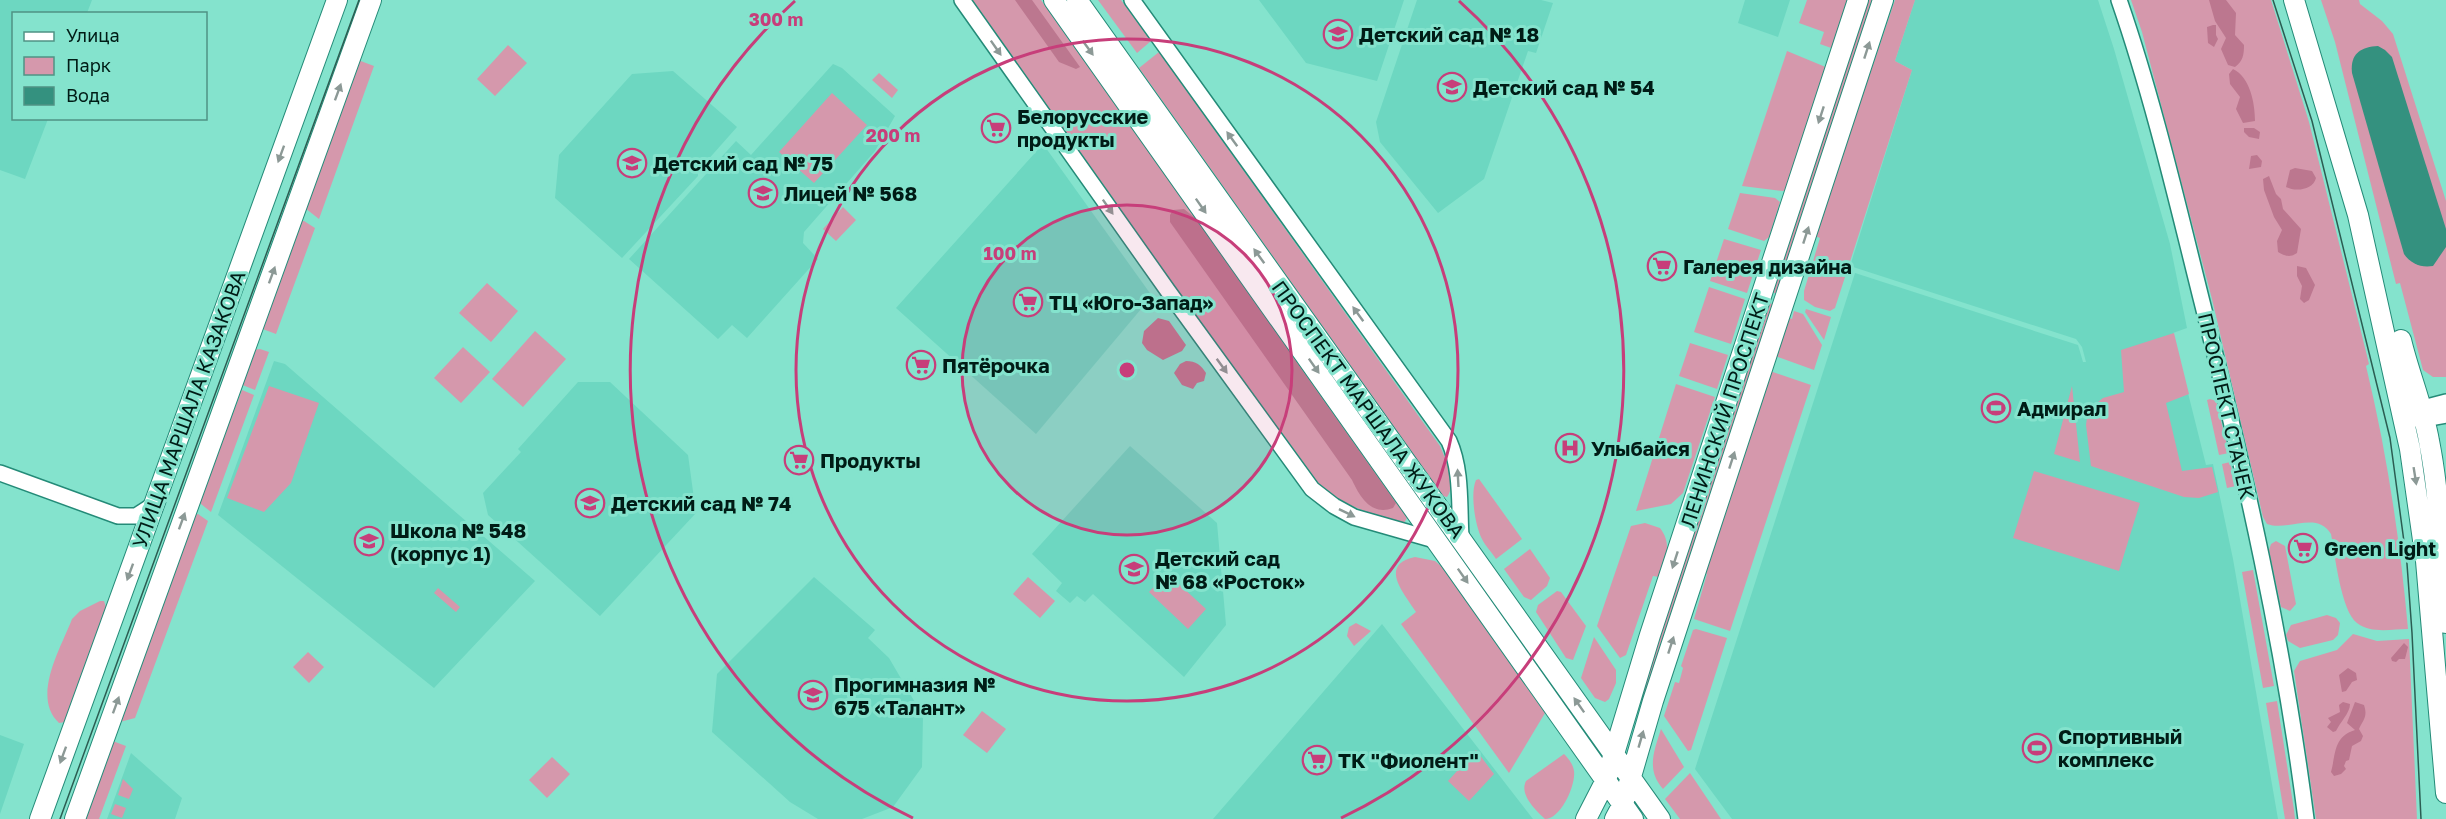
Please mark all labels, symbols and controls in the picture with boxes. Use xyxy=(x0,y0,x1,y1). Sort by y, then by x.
text: 300 m xyxy=(749,8,803,30)
legend xyxy=(12,12,207,120)
school or university icon: Детский сад № 18 xyxy=(1322,18,1354,50)
place label: Детский сад № 18 xyxy=(1359,22,1539,46)
text: Улица xyxy=(66,24,120,46)
one-way arrow xyxy=(990,39,1002,55)
one-way arrow xyxy=(1082,39,1094,55)
one-way arrow xyxy=(1863,41,1872,59)
text: Парк xyxy=(66,54,111,76)
school or university icon: Детский сад № 54 xyxy=(1436,71,1468,103)
place label: Детский сад № 54 xyxy=(1473,75,1655,99)
one-way arrow xyxy=(333,83,343,101)
text: Вода xyxy=(66,84,110,106)
place label: Белорусские продукты xyxy=(1017,104,1148,151)
one-way arrow xyxy=(1815,106,1825,124)
supermarket icon: Белорусские продукты xyxy=(980,112,1012,144)
text: 200 m xyxy=(866,124,920,146)
one-way arrow xyxy=(1226,131,1238,147)
one-way arrow xyxy=(276,145,286,163)
school or university icon: Детский сад № 75 xyxy=(616,147,648,179)
place label: Детский сад № 75 xyxy=(653,151,833,175)
school or university icon: Лицей № 568 xyxy=(747,177,779,209)
place label: Лицей № 568 xyxy=(784,181,917,205)
one-way arrow xyxy=(1195,198,1207,214)
one-way arrow xyxy=(1102,199,1114,215)
one-way arrow xyxy=(1802,226,1811,244)
text: 100 m xyxy=(984,242,1036,264)
one-way arrow xyxy=(1253,248,1265,264)
supermarket icon: Галерея дизайна xyxy=(1646,250,1678,282)
place label: Галерея дизайна xyxy=(1683,254,1852,278)
one-way arrow xyxy=(267,266,277,284)
street label: УЛИЦА МАРШАЛА КАЗАКОВА xyxy=(127,267,249,551)
street label: ПРОСПЕКТ МАРШАЛА ЖУКОВА xyxy=(1268,276,1470,542)
supermarket icon: ТЦ «Юго-Запад» xyxy=(1012,286,1044,318)
place label: ТЦ «Юго-Запад» xyxy=(1049,290,1214,314)
street label: ЛЕНИНСКИЙ ПРОСПЕКТ xyxy=(1675,290,1773,530)
one-way arrow xyxy=(1353,306,1365,321)
street label: ПРОСПЕКТ СТАЧЕК xyxy=(2194,310,2260,502)
supermarket icon: Пятёрочка xyxy=(905,349,937,381)
place label: Пятёрочка xyxy=(942,353,1050,377)
one-way arrow xyxy=(1216,357,1228,373)
one-way arrow xyxy=(1307,358,1319,373)
centre of rings xyxy=(1117,360,1137,380)
sports icon: Адмирал xyxy=(1980,392,2012,424)
place label: Адмирал xyxy=(2017,396,2107,420)
hospital icon: Улыбайся xyxy=(1554,432,1586,464)
place label: Улыбайся xyxy=(1591,436,1690,460)
supermarket icon: Продукты xyxy=(783,444,815,476)
place label: Продукты xyxy=(820,448,921,472)
one-way arrow xyxy=(1727,451,1737,469)
one-way arrow xyxy=(2410,466,2419,485)
one-way arrow xyxy=(1453,469,1462,488)
school or university icon: Детский сад № 74 xyxy=(574,487,606,519)
place label: Детский сад № 74 xyxy=(611,491,792,515)
one-way arrow xyxy=(1338,508,1355,517)
one-way arrow xyxy=(178,512,188,530)
place label: Школа № 548 (корпус 1) xyxy=(390,518,526,565)
school or university icon: Школа № 548 (корпус 1) xyxy=(353,525,385,557)
supermarket icon: Green Light xyxy=(2287,532,2319,564)
place label: Green Light xyxy=(2324,536,2436,560)
place label: Детский сад № 68 «Росток» xyxy=(1155,546,1305,593)
one-way arrow xyxy=(1669,551,1679,569)
school or university icon: Детский сад № 68 «Росток» xyxy=(1118,553,1150,585)
one-way arrow xyxy=(124,563,134,581)
one-way arrow xyxy=(1457,568,1468,584)
one-way arrow xyxy=(1667,636,1676,654)
place label: Прогимназия № 675 «Талант» xyxy=(834,672,995,719)
school or university icon: Прогимназия № 675 «Талант» xyxy=(797,679,829,711)
one-way arrow xyxy=(112,696,122,714)
one-way arrow xyxy=(1573,698,1585,714)
place label: Спортивный комплекс xyxy=(2058,724,2182,771)
one-way arrow xyxy=(1637,730,1647,748)
sports icon: Спортивный комплекс xyxy=(2021,732,2053,764)
supermarket icon: ТК "Фиолент" xyxy=(1301,744,1333,776)
one-way arrow xyxy=(58,746,68,764)
place label: ТК "Фиолент" xyxy=(1338,748,1479,772)

